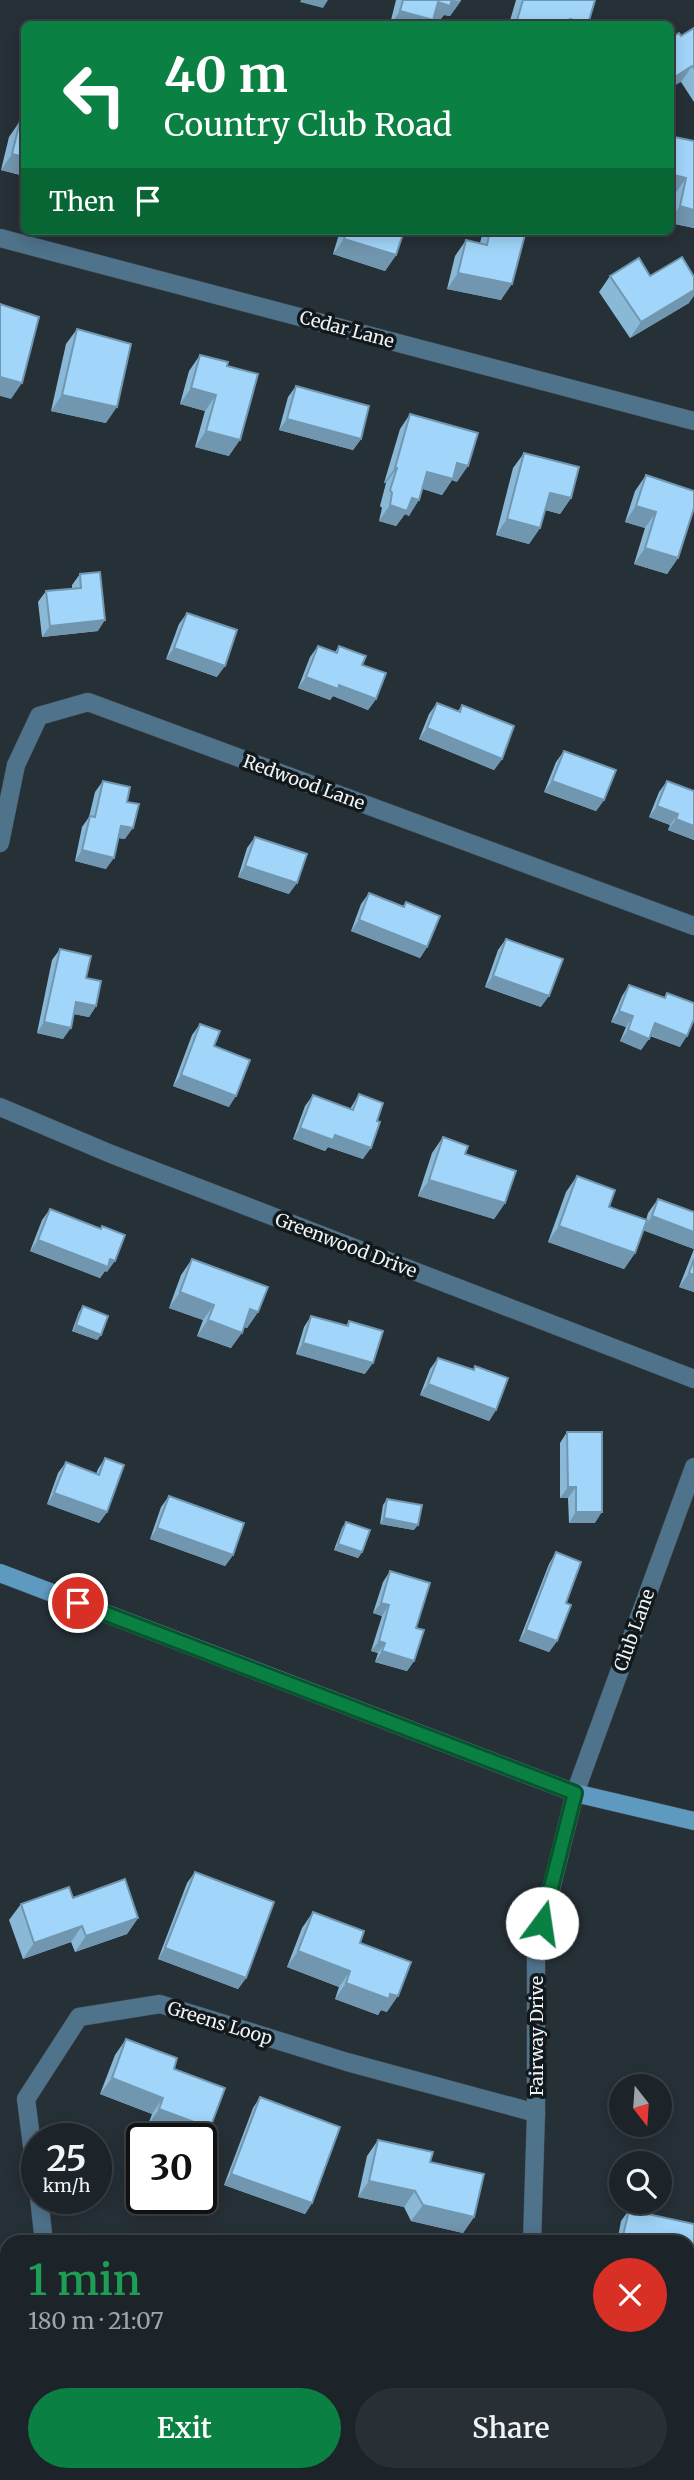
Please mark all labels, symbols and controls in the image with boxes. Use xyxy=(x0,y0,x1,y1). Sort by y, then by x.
text: 40 m xyxy=(164,44,288,105)
icon: left xyxy=(49,49,140,140)
text: Country Club Road xyxy=(164,105,452,145)
icon: arrive xyxy=(129,182,167,220)
text: Then xyxy=(49,185,115,218)
street label: Cedar Lane xyxy=(297,305,397,353)
street label: Redwood Lane xyxy=(240,749,368,815)
street label: Greenwood Drive xyxy=(272,1207,420,1283)
pin xyxy=(48,1573,108,1633)
icon: arrive xyxy=(59,1584,97,1622)
street label: Club Lane xyxy=(609,1586,659,1674)
position arrow xyxy=(505,1886,579,1960)
street label: Fairway Drive xyxy=(525,1976,548,2096)
street label: Greens Loop xyxy=(165,1996,275,2050)
north arrow xyxy=(609,2074,672,2137)
map controls xyxy=(609,2074,672,2214)
speed limit sign: 30 xyxy=(126,2123,217,2214)
text: 25 xyxy=(46,2137,87,2181)
button: search xyxy=(609,2151,672,2214)
text: km/h xyxy=(43,2174,90,2197)
text: 1 min xyxy=(28,2254,141,2306)
button: close xyxy=(593,2258,667,2332)
text: 180 m · 21:07 xyxy=(28,2306,164,2335)
button: Exit xyxy=(28,2388,341,2468)
button: Share xyxy=(355,2388,667,2468)

